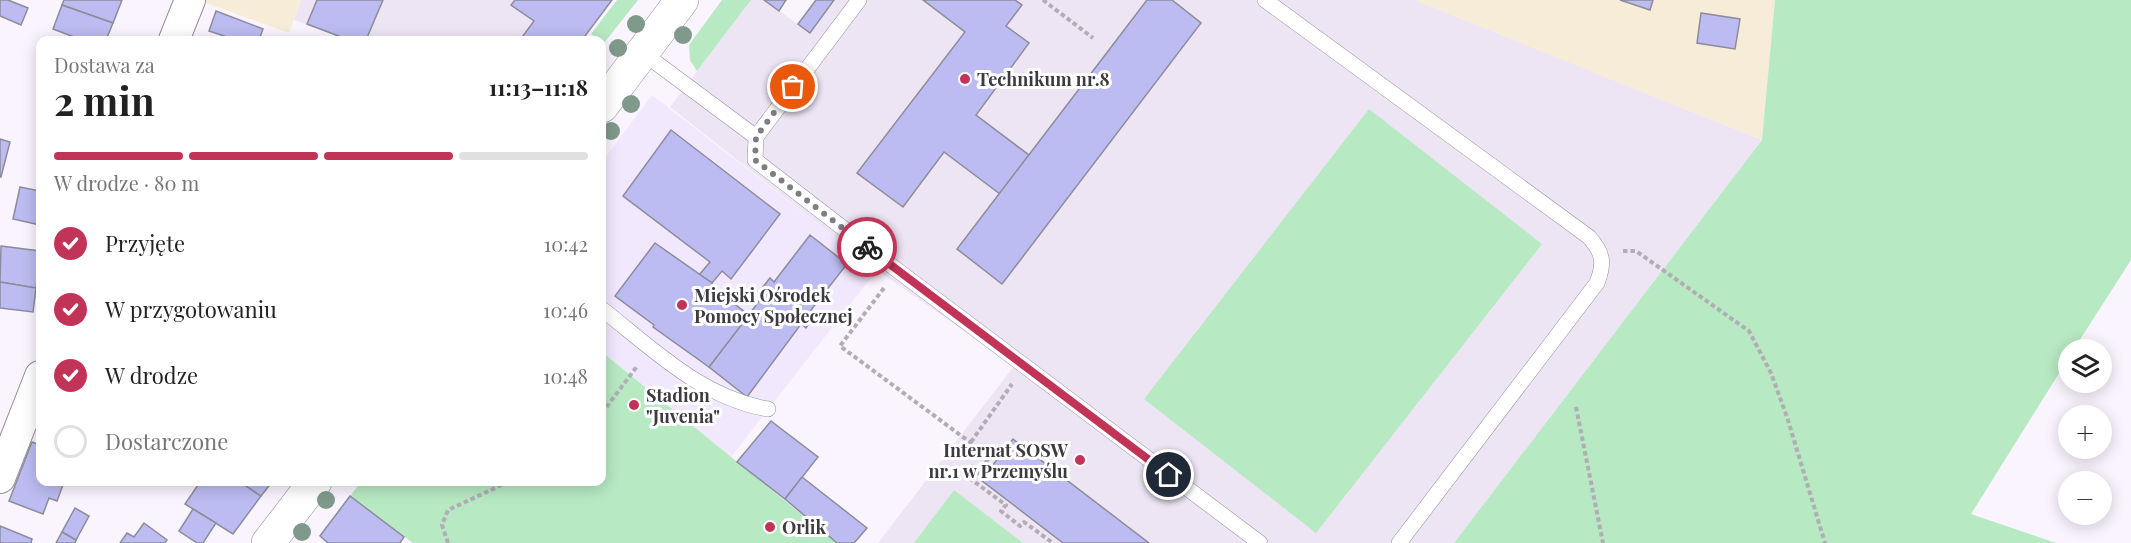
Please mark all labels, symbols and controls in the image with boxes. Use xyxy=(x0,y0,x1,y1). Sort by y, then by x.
text: Dostawa za xyxy=(54,51,155,78)
pin xyxy=(767,61,818,112)
place label: Technikum nr.8 xyxy=(977,67,1110,91)
icon: bag xyxy=(776,70,809,103)
text: 11:13–11:18 xyxy=(489,72,588,102)
marker: Technikum nr.8 xyxy=(958,72,972,86)
text: 2 min xyxy=(54,74,155,126)
text: W drodze · 80 m xyxy=(54,169,199,196)
courier xyxy=(837,217,897,277)
icon: check xyxy=(54,227,87,260)
text: Przyjęte xyxy=(105,228,185,258)
text: 10:42 xyxy=(544,230,588,257)
icon: bike xyxy=(851,231,884,264)
place label: Miejski Ośrodek Pomocy Społecznej xyxy=(694,283,852,328)
icon: check xyxy=(54,293,87,326)
text: W przygotowaniu xyxy=(105,294,277,324)
text: 10:46 xyxy=(543,296,588,323)
marker: Miejski Ośrodek Pomocy Społecznej xyxy=(675,298,689,312)
map controls xyxy=(2058,339,2112,525)
button: layers xyxy=(2058,339,2112,393)
icon: check xyxy=(54,359,87,392)
text: W drodze xyxy=(105,360,198,390)
text: 10:48 xyxy=(543,362,588,389)
place label: Stadion "Juvenia" xyxy=(646,383,720,428)
marker: Stadion "Juvenia" xyxy=(627,398,641,412)
button: + xyxy=(2058,405,2112,459)
text: Dostarczone xyxy=(105,426,228,456)
place label: Internat SOSW nr.1 w Przemyślu xyxy=(928,438,1069,483)
pin xyxy=(1143,449,1194,500)
marker: Internat SOSW nr.1 w Przemyślu xyxy=(1073,453,1087,467)
icon: home xyxy=(1152,458,1185,491)
button: − xyxy=(2058,471,2112,525)
place label: Orlik xyxy=(782,515,826,539)
marker: Orlik xyxy=(763,520,777,534)

